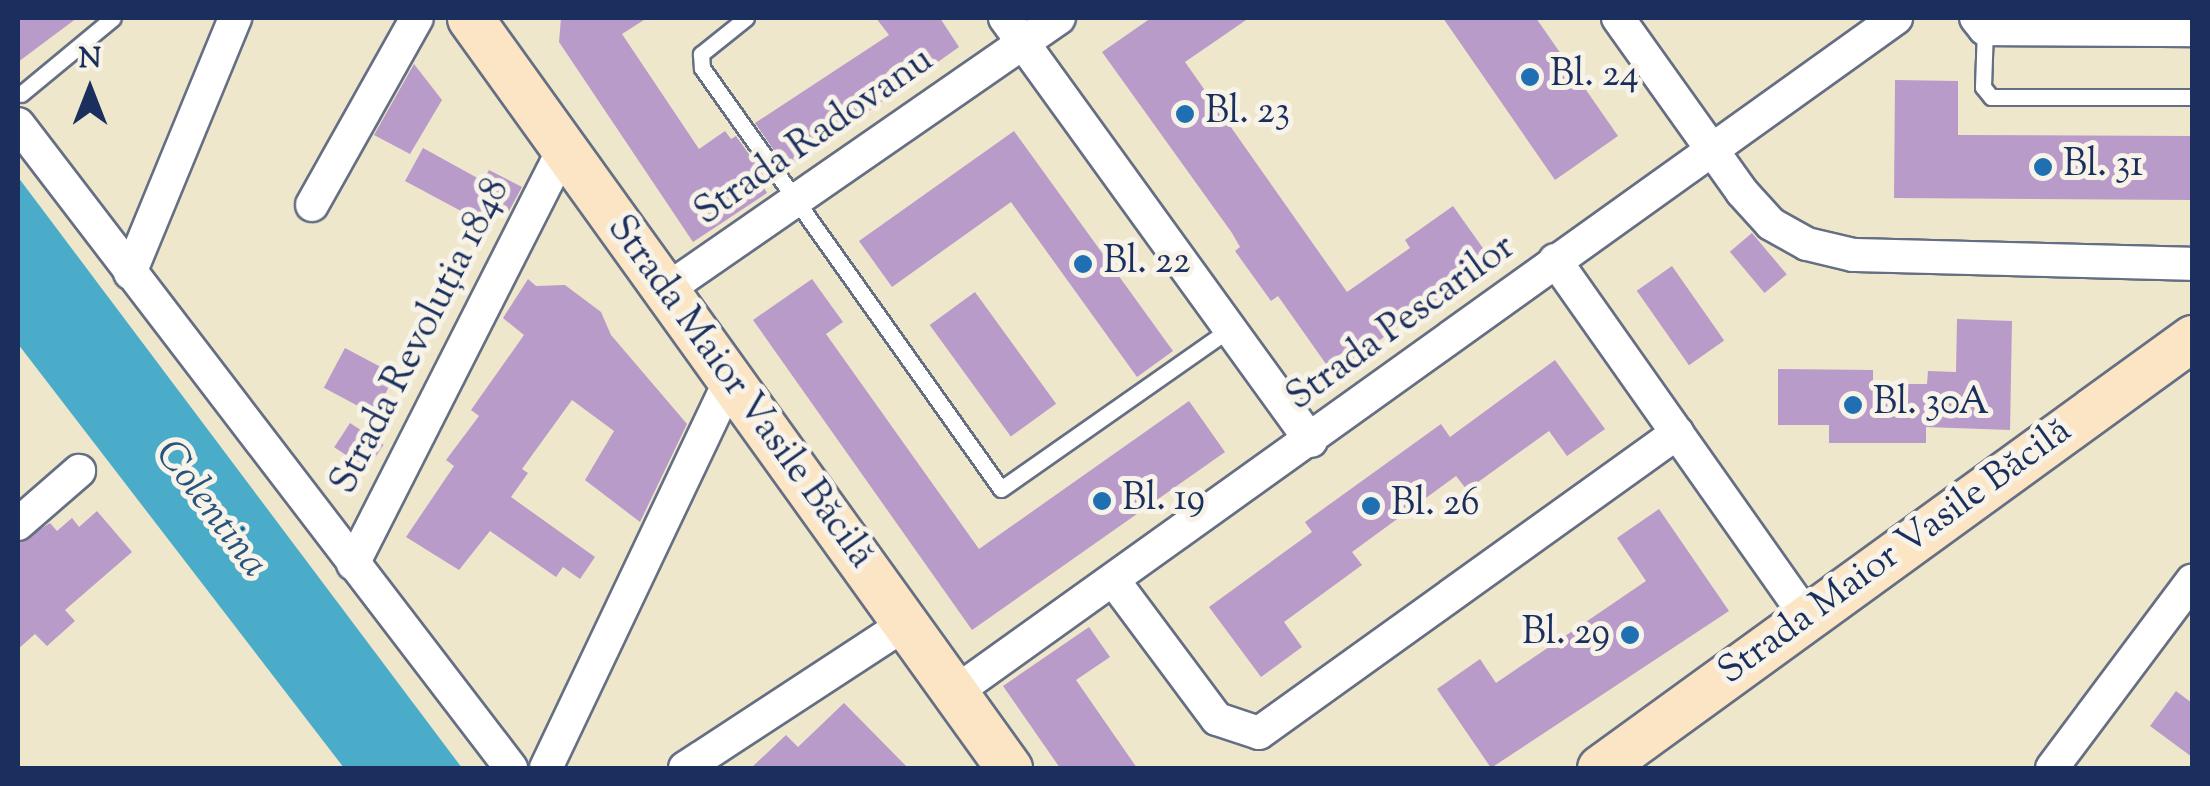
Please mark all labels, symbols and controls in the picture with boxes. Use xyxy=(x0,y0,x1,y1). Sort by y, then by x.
street label: Strada Radovanu xyxy=(687,39,943,237)
north arrow xyxy=(40,40,140,140)
text: N xyxy=(79,40,101,80)
place label: Bl. 24 xyxy=(1550,54,1639,100)
marker: Bl. 24 xyxy=(1519,66,1541,88)
place label: Bl. 23 xyxy=(1205,91,1290,137)
marker: Bl. 23 xyxy=(1174,103,1196,125)
place label: Bl. 31 xyxy=(2063,144,2143,190)
marker: Bl. 31 xyxy=(2032,156,2054,178)
street label: Strada Revoluția 1848 xyxy=(323,172,521,502)
street label: Strada Maior Vasile Băcilă xyxy=(596,208,882,578)
street label: Strada Pescarilor xyxy=(1279,226,1525,422)
place label: Bl. 22 xyxy=(1103,241,1191,287)
marker: Bl. 22 xyxy=(1072,253,1094,275)
place label: Bl. 30A xyxy=(1873,382,1989,428)
marker: Bl. 30A xyxy=(1842,394,1864,416)
street label: Strada Maior Vasile Băcilă xyxy=(1711,410,2081,696)
water label: Colentina xyxy=(143,432,277,588)
place label: Bl. 19 xyxy=(1122,478,1205,524)
place label: Bl. 26 xyxy=(1391,483,1480,529)
marker: Bl. 19 xyxy=(1091,490,1113,512)
marker: Bl. 26 xyxy=(1360,495,1382,517)
place label: Bl. 29 xyxy=(1522,612,1610,658)
marker: Bl. 29 xyxy=(1619,624,1641,646)

